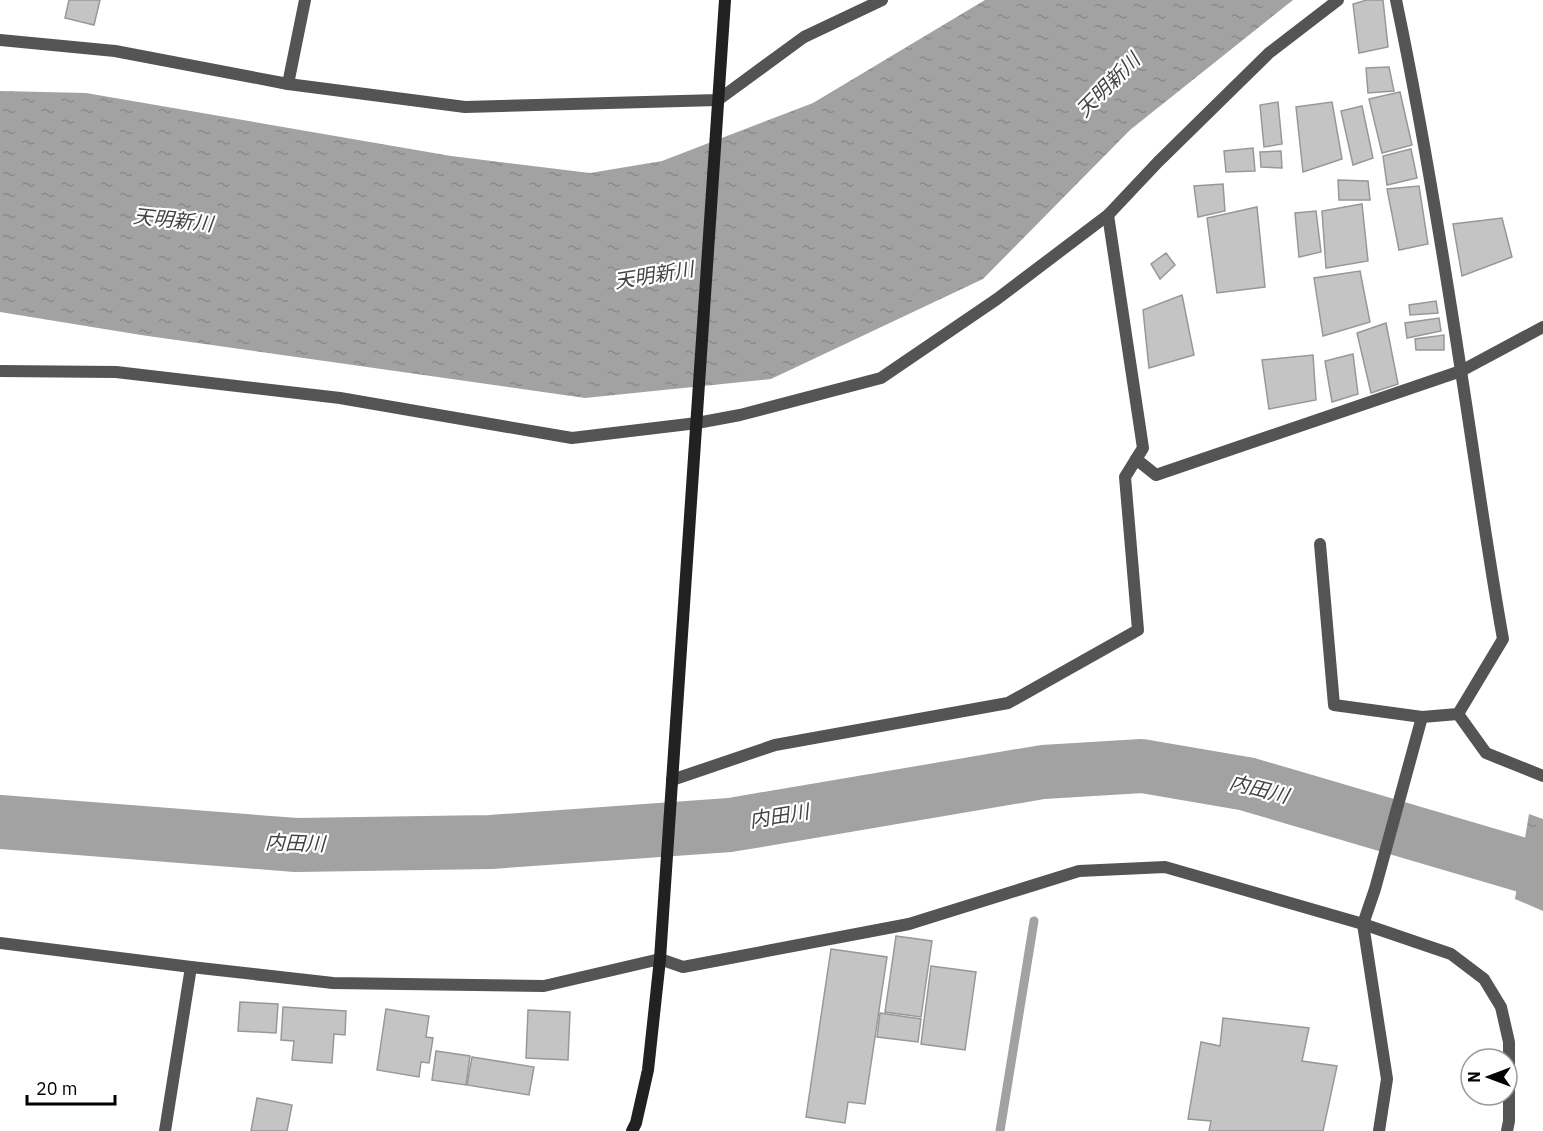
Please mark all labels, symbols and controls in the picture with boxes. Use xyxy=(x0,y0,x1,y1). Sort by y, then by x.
water label: 天明新川 xyxy=(1070,45,1147,122)
water label: 天明新川 xyxy=(132,202,216,237)
water label: 天明新川 xyxy=(612,255,698,294)
water label: 内田川 xyxy=(1227,768,1293,809)
water label: 内田川 xyxy=(747,797,813,834)
water label: 内田川 xyxy=(265,828,327,857)
north arrow xyxy=(1459,1047,1519,1107)
scale bar xyxy=(27,1068,116,1106)
text: N xyxy=(1464,1071,1484,1083)
text: 20 m xyxy=(36,1077,78,1100)

